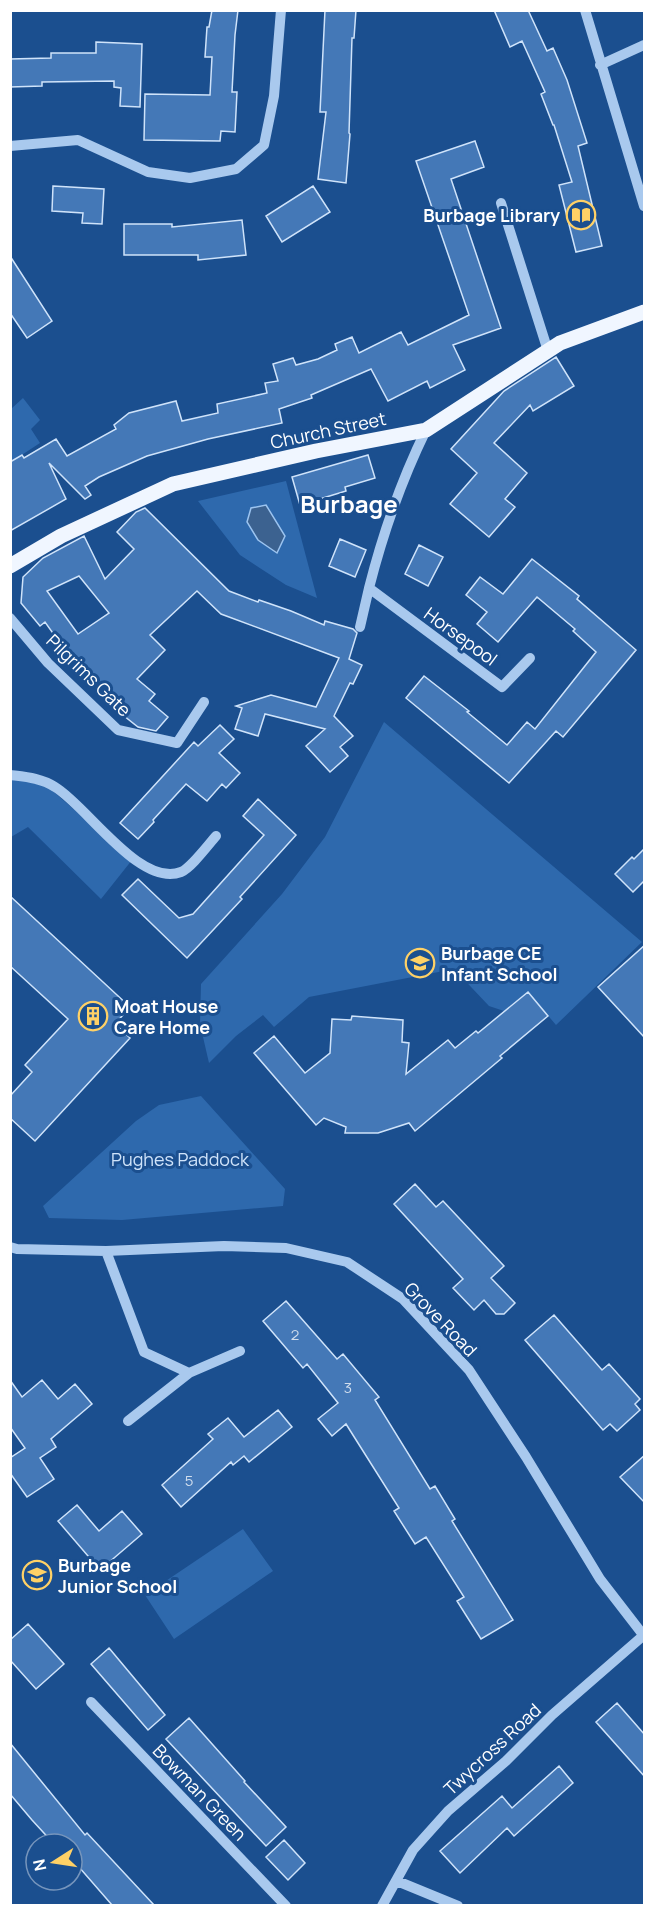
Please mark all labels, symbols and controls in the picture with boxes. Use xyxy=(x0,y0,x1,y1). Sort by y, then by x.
library icon: Burbage Library xyxy=(565,199,597,231)
place label: Burbage Library xyxy=(423,203,560,227)
street label: Church Street xyxy=(268,406,388,454)
district label: Burbage xyxy=(300,487,398,520)
street label: Horsepool xyxy=(420,601,502,671)
street label: Pilgrims Gate xyxy=(41,629,137,721)
place label: Burbage CE Infant School xyxy=(441,941,558,986)
school or university icon: Burbage CE Infant School xyxy=(404,947,436,979)
place label: Moat House Care Home xyxy=(114,994,218,1039)
building icon: Moat House Care Home xyxy=(77,1000,109,1032)
park label: Pughes Paddock xyxy=(111,1147,250,1171)
street label: Grove Road xyxy=(399,1277,483,1361)
house number: 2 xyxy=(291,1324,299,1345)
house number: 3 xyxy=(344,1377,352,1398)
house number: 5 xyxy=(185,1470,193,1491)
place label: Burbage Junior School xyxy=(58,1553,177,1598)
school or university icon: Burbage Junior School xyxy=(21,1559,53,1591)
street label: Twycross Road xyxy=(438,1698,546,1800)
street label: Bowman Green xyxy=(148,1739,252,1845)
north arrow xyxy=(24,1832,84,1892)
text: N xyxy=(27,1857,51,1873)

